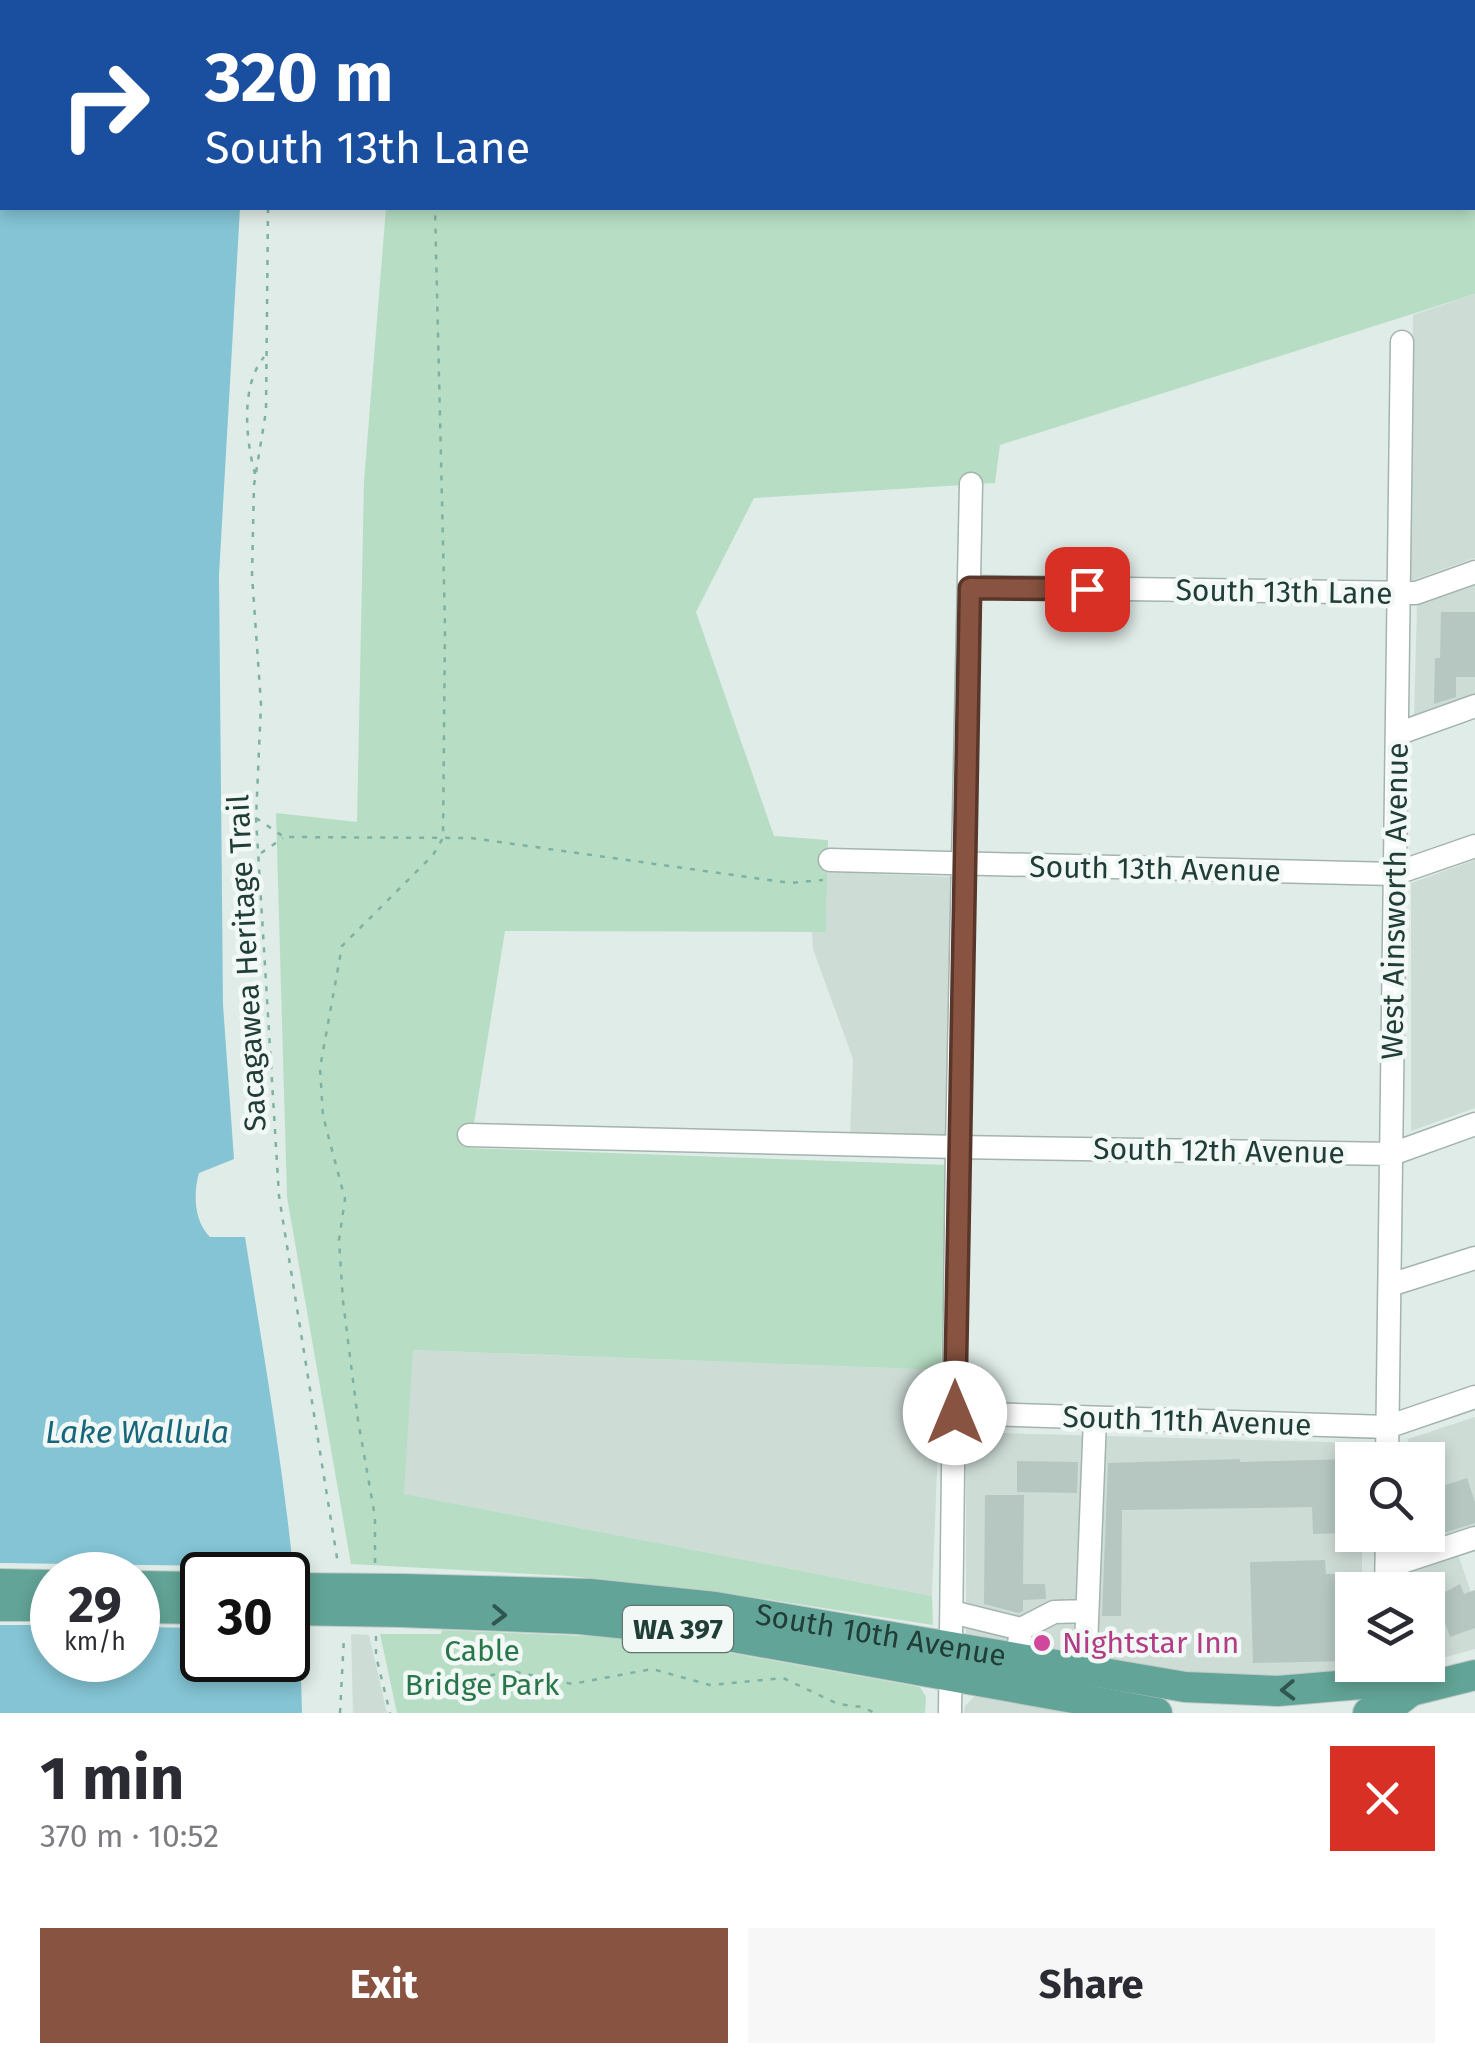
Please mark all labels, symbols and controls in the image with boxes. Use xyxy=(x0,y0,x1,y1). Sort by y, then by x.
text: 320 m xyxy=(205,36,394,120)
icon: right xyxy=(40,40,170,170)
text: South 13th Lane xyxy=(205,121,530,175)
pin xyxy=(1045,547,1130,632)
icon: arrive xyxy=(1060,562,1115,617)
street label: South 13th Lane xyxy=(1175,572,1393,612)
street label: West Ainsworth Avenue xyxy=(1374,742,1416,1060)
street label: Sacagawea Heritage Trail xyxy=(220,793,274,1132)
street label: South 13th Avenue xyxy=(1029,849,1281,889)
street label: South 12th Avenue xyxy=(1093,1131,1345,1171)
position arrow xyxy=(903,1361,1007,1465)
street label: South 11th Avenue xyxy=(1062,1399,1312,1443)
water label: Lake Wallula xyxy=(45,1413,229,1451)
map controls xyxy=(1335,1442,1445,1682)
button: search xyxy=(1335,1442,1445,1552)
speed limit sign: 30 xyxy=(180,1552,310,1682)
button: layers xyxy=(1335,1572,1445,1682)
text: 29 xyxy=(68,1575,122,1635)
street label: South 10th Avenue xyxy=(753,1596,1009,1674)
one-way arrow xyxy=(491,1605,507,1626)
road number: WA 397 xyxy=(623,1606,733,1652)
place label: Nightstar Inn xyxy=(1062,1625,1239,1661)
text: km/h xyxy=(64,1627,126,1657)
marker: Nightstar Inn xyxy=(1031,1632,1053,1654)
park label: Cable Bridge Park xyxy=(405,1633,560,1703)
one-way arrow xyxy=(1280,1680,1296,1701)
text: 1 min xyxy=(40,1743,184,1815)
button: close xyxy=(1330,1746,1435,1851)
text: 370 m · 10:52 xyxy=(40,1817,219,1855)
button: Exit xyxy=(40,1928,728,2043)
button: Share xyxy=(748,1928,1435,2043)

